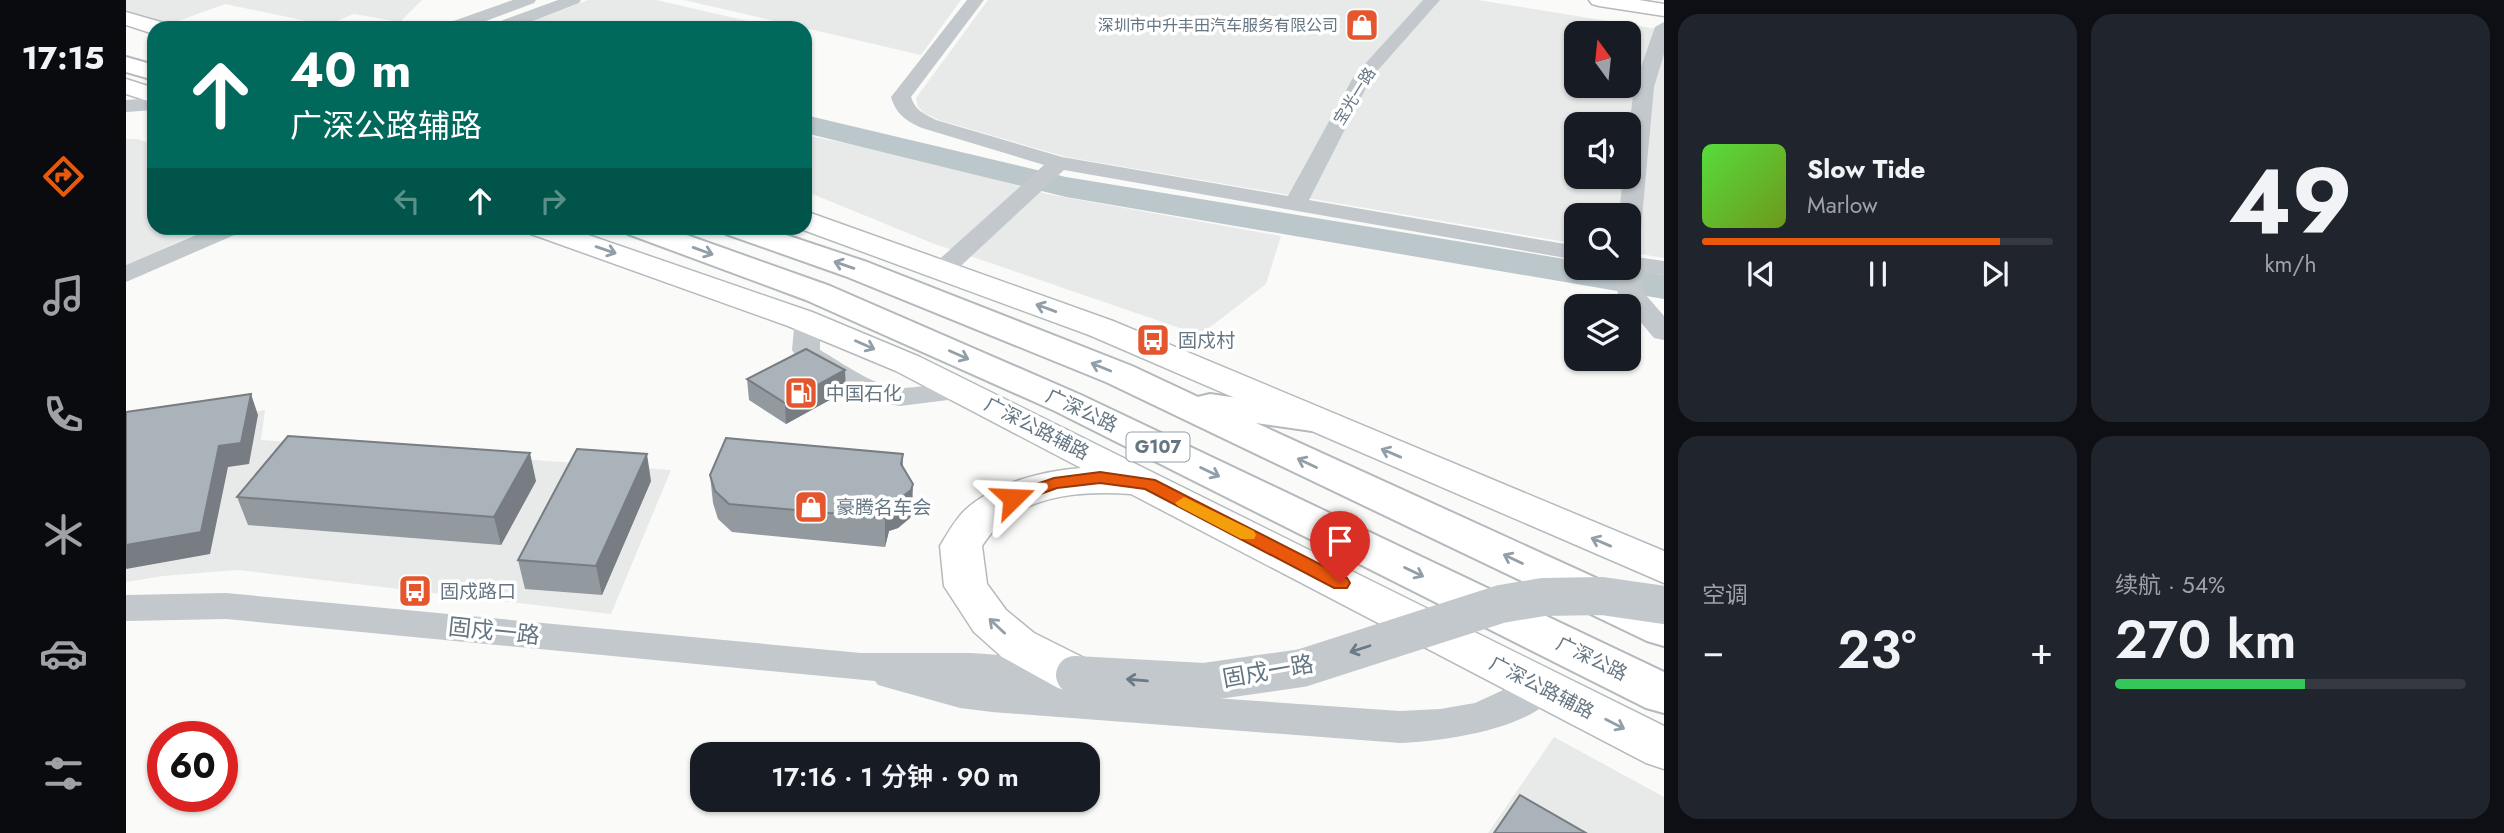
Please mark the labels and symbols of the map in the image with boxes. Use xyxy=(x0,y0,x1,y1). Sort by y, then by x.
shop icon: 深圳市中升丰田汽车服务有限公司 xyxy=(1343,6,1381,44)
place label: 深圳市中升丰田汽车服务有限公司 xyxy=(1098,14,1338,37)
north arrow xyxy=(1564,21,1642,98)
street label: 宝光一路 xyxy=(1328,63,1381,130)
one-way arrow xyxy=(594,244,616,257)
one-way arrow xyxy=(692,246,714,258)
one-way arrow xyxy=(834,258,856,270)
one-way arrow xyxy=(1036,300,1058,313)
bus stop icon: 固戍村 xyxy=(1134,321,1172,359)
place label: 固戍村 xyxy=(1178,327,1235,354)
one-way arrow xyxy=(854,338,875,352)
one-way arrow xyxy=(948,349,969,362)
one-way arrow xyxy=(1090,360,1112,373)
fuel station icon: 中国石化 xyxy=(782,374,820,412)
place label: 中国石化 xyxy=(826,380,902,407)
street label: 广深公路 xyxy=(1042,382,1122,439)
street label: 广深公路辅路 xyxy=(980,391,1094,466)
road number: G107 xyxy=(1126,432,1190,462)
one-way arrow xyxy=(1381,446,1403,459)
one-way arrow xyxy=(1297,455,1318,469)
position arrow xyxy=(976,461,1050,535)
one-way arrow xyxy=(1199,466,1220,479)
shop icon: 豪腾名车会 xyxy=(792,488,830,526)
place label: 豪腾名车会 xyxy=(836,494,931,521)
pin xyxy=(1310,511,1370,583)
one-way arrow xyxy=(1591,534,1612,547)
one-way arrow xyxy=(1503,552,1524,565)
one-way arrow xyxy=(1403,565,1424,579)
bus stop icon: 固戍路口 xyxy=(396,572,434,610)
place label: 固戍路口 xyxy=(440,578,516,605)
street label: 固戍一路 xyxy=(446,609,542,653)
one-way arrow xyxy=(988,618,1006,635)
street label: 广深公路 xyxy=(1552,630,1632,687)
one-way arrow xyxy=(1349,643,1371,656)
street label: 固戍一路 xyxy=(1220,646,1316,696)
street label: 广深公路辅路 xyxy=(1485,650,1599,725)
one-way arrow xyxy=(1126,673,1149,686)
one-way arrow xyxy=(1604,718,1625,731)
speed limit sign: 60 xyxy=(147,721,238,812)

